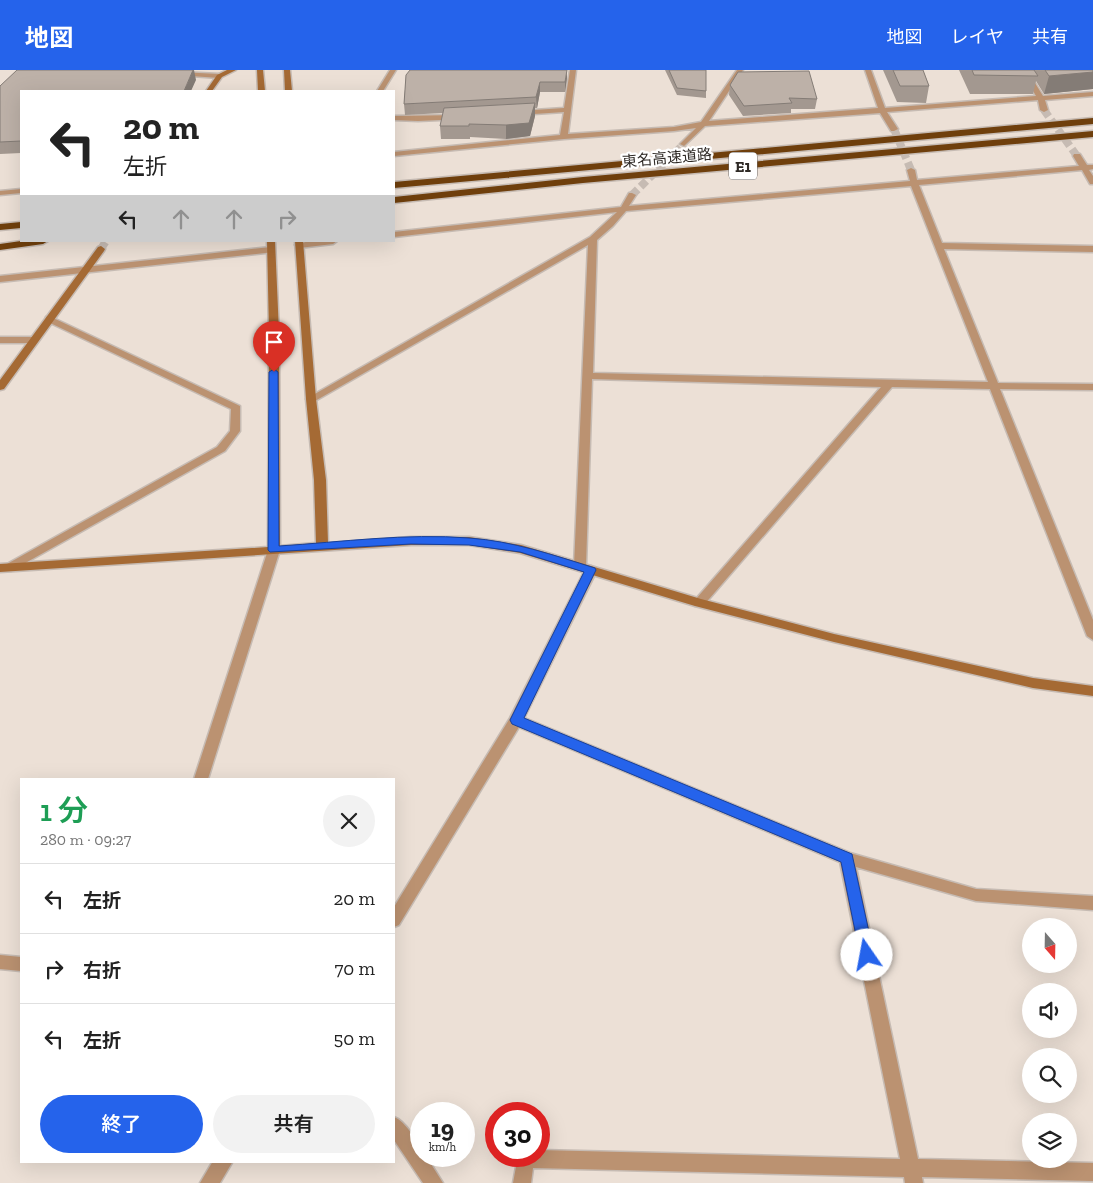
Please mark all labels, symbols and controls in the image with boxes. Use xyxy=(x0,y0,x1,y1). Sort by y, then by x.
text: 地図 xyxy=(25,23,73,52)
text: 地図 xyxy=(887,26,923,48)
text: レイヤ xyxy=(951,26,1004,48)
text: 共有 xyxy=(1032,26,1068,48)
text: 20 m xyxy=(123,106,199,148)
icon: left xyxy=(40,110,105,175)
street label: 東名高速道路 xyxy=(621,145,713,171)
road number: E1 xyxy=(729,152,757,180)
text: 左折 xyxy=(123,153,167,180)
icon: left xyxy=(114,205,142,233)
icon: ahead xyxy=(167,205,195,233)
icon: ahead xyxy=(220,205,248,233)
icon: right xyxy=(273,205,301,233)
pin xyxy=(253,321,295,372)
icon: arrive xyxy=(260,328,288,356)
text: 1 分 xyxy=(40,793,88,829)
button: close xyxy=(323,795,375,847)
text: 280 m · 09:27 xyxy=(40,830,131,849)
icon: left xyxy=(40,885,68,913)
text: 20 m xyxy=(334,887,375,910)
text: 左折 xyxy=(83,889,121,912)
north arrow xyxy=(1022,918,1078,972)
map controls xyxy=(1022,918,1077,1168)
position arrow xyxy=(840,928,892,980)
icon: right xyxy=(40,955,68,983)
text: 70 m xyxy=(334,957,375,980)
text: 右折 xyxy=(83,959,121,982)
button: sound xyxy=(1022,983,1077,1038)
icon: left xyxy=(40,1025,68,1053)
text: 50 m xyxy=(334,1027,375,1050)
text: 左折 xyxy=(83,1029,121,1052)
button: search xyxy=(1022,1048,1077,1103)
button: 終了 xyxy=(40,1095,203,1153)
button: 共有 xyxy=(213,1095,375,1153)
speed limit sign: 30 xyxy=(485,1102,550,1167)
text: 19 xyxy=(431,1113,454,1143)
button: layers xyxy=(1022,1113,1077,1168)
text: km/h xyxy=(429,1140,456,1154)

